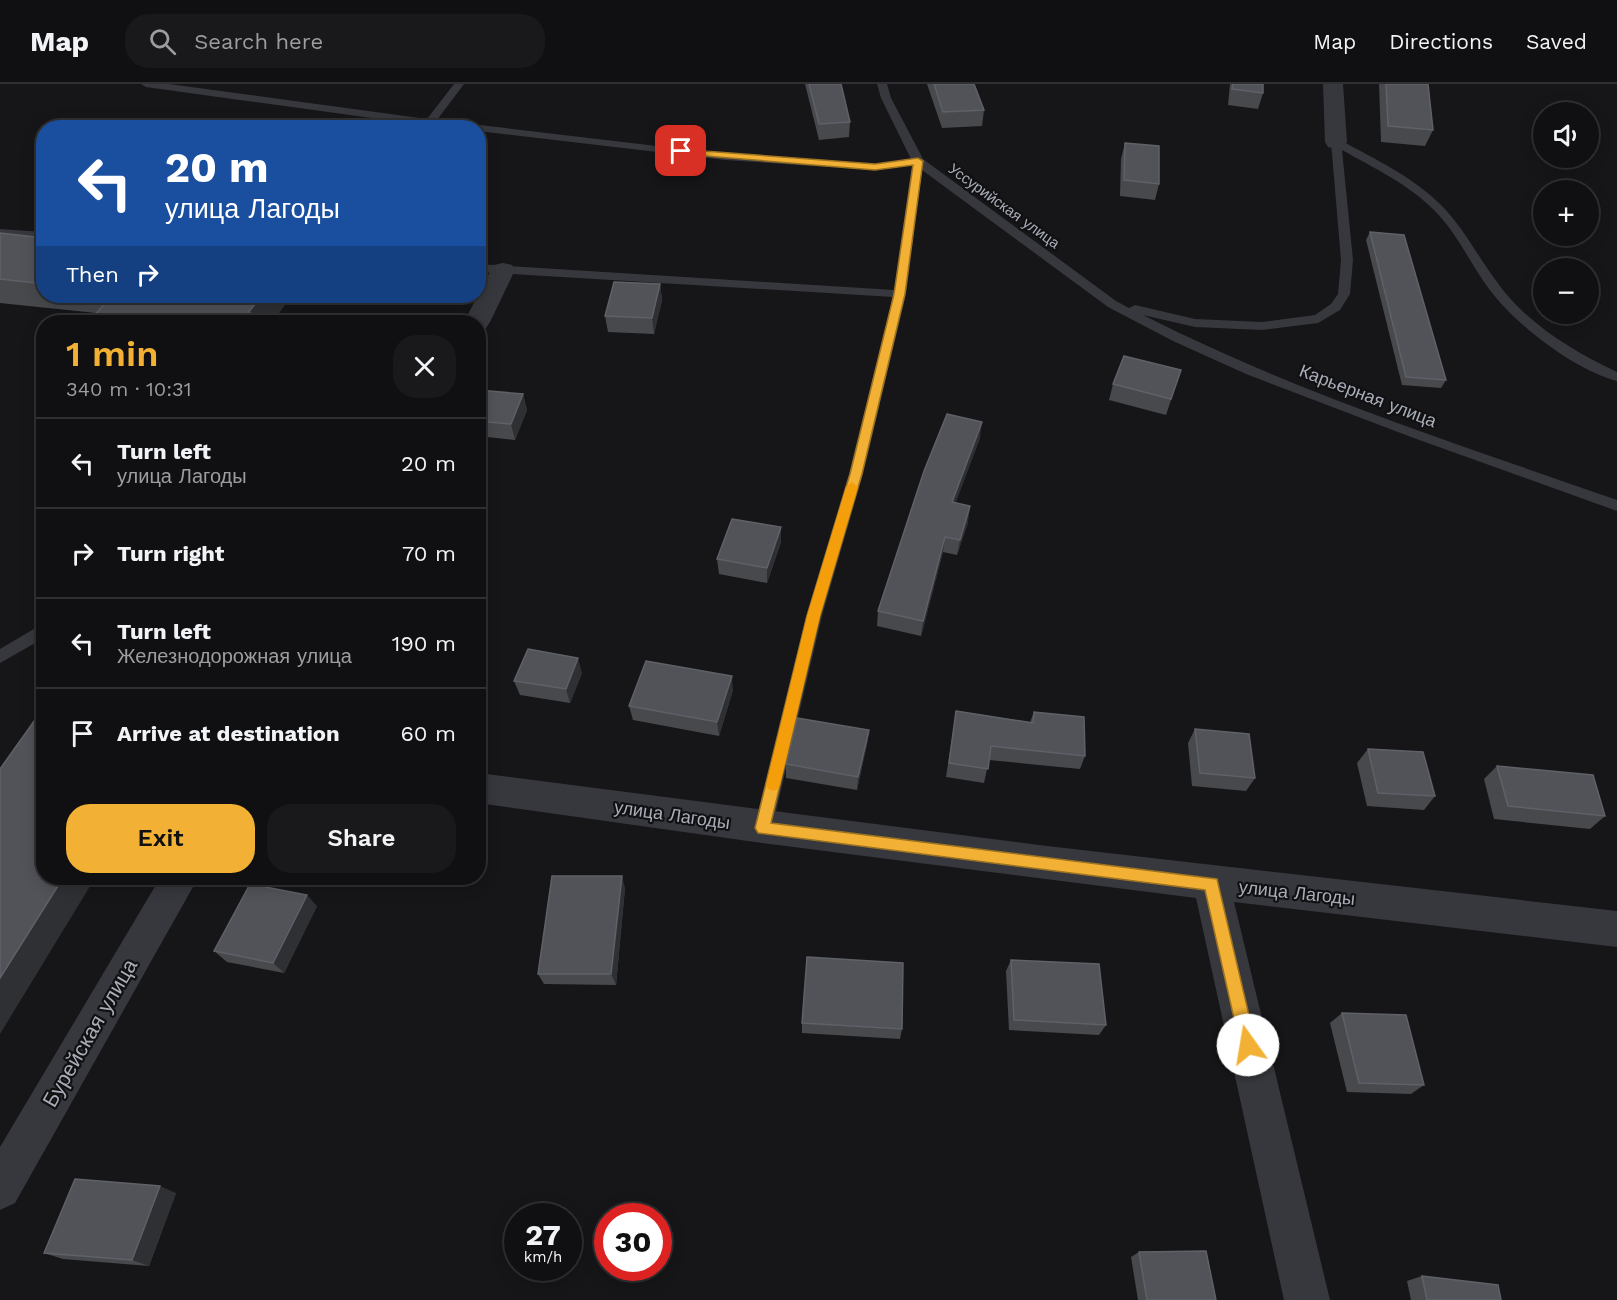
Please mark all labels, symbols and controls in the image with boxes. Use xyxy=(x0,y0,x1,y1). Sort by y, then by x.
search box xyxy=(125,14,545,68)
text: Map xyxy=(30,25,89,58)
icon: search xyxy=(146,25,179,58)
text: Search here xyxy=(194,29,323,54)
text: Map xyxy=(1313,29,1356,54)
text: Directions xyxy=(1389,29,1493,54)
text: Saved xyxy=(1526,29,1587,54)
map controls xyxy=(1533,102,1599,324)
button: sound xyxy=(1533,102,1599,168)
pin xyxy=(655,125,706,176)
icon: arrive xyxy=(664,134,697,167)
text: 20 m xyxy=(165,143,269,192)
icon: left xyxy=(66,144,144,222)
street label: Уссурийская улица xyxy=(945,160,1064,253)
button: + xyxy=(1533,180,1599,246)
text: улица Лагоды xyxy=(165,193,340,225)
icon: right xyxy=(131,258,164,291)
button: − xyxy=(1533,258,1599,324)
text: Then xyxy=(66,262,119,287)
text: 1 min xyxy=(66,333,158,375)
button: close xyxy=(393,335,456,398)
street label: Карьерная улица xyxy=(1297,360,1441,432)
text: 340 m · 10:31 xyxy=(66,377,192,401)
text: Turn left xyxy=(117,439,211,464)
icon: left xyxy=(66,447,99,480)
text: 20 m xyxy=(401,451,456,476)
text: улица Лагоды xyxy=(117,464,247,488)
icon: right xyxy=(66,537,99,570)
text: Turn right xyxy=(117,541,224,566)
text: 70 m xyxy=(402,541,456,566)
text: Turn left xyxy=(117,619,211,644)
icon: left xyxy=(66,627,99,660)
text: 190 m xyxy=(392,631,456,656)
text: Железнодорожная улица xyxy=(117,644,352,668)
icon: arrive xyxy=(66,717,99,750)
text: Arrive at destination xyxy=(117,721,340,746)
text: 60 m xyxy=(400,721,456,746)
street label: улица Лагоды xyxy=(613,796,731,833)
button: Exit xyxy=(66,804,255,873)
button: Share xyxy=(267,804,456,873)
street label: улица Лагоды xyxy=(1238,876,1356,909)
street label: Бурейская улица xyxy=(37,954,142,1111)
position arrow xyxy=(1216,1013,1280,1077)
speed limit sign: 30 xyxy=(594,1203,672,1281)
text: 27 xyxy=(525,1217,561,1252)
text: km/h xyxy=(524,1248,562,1266)

